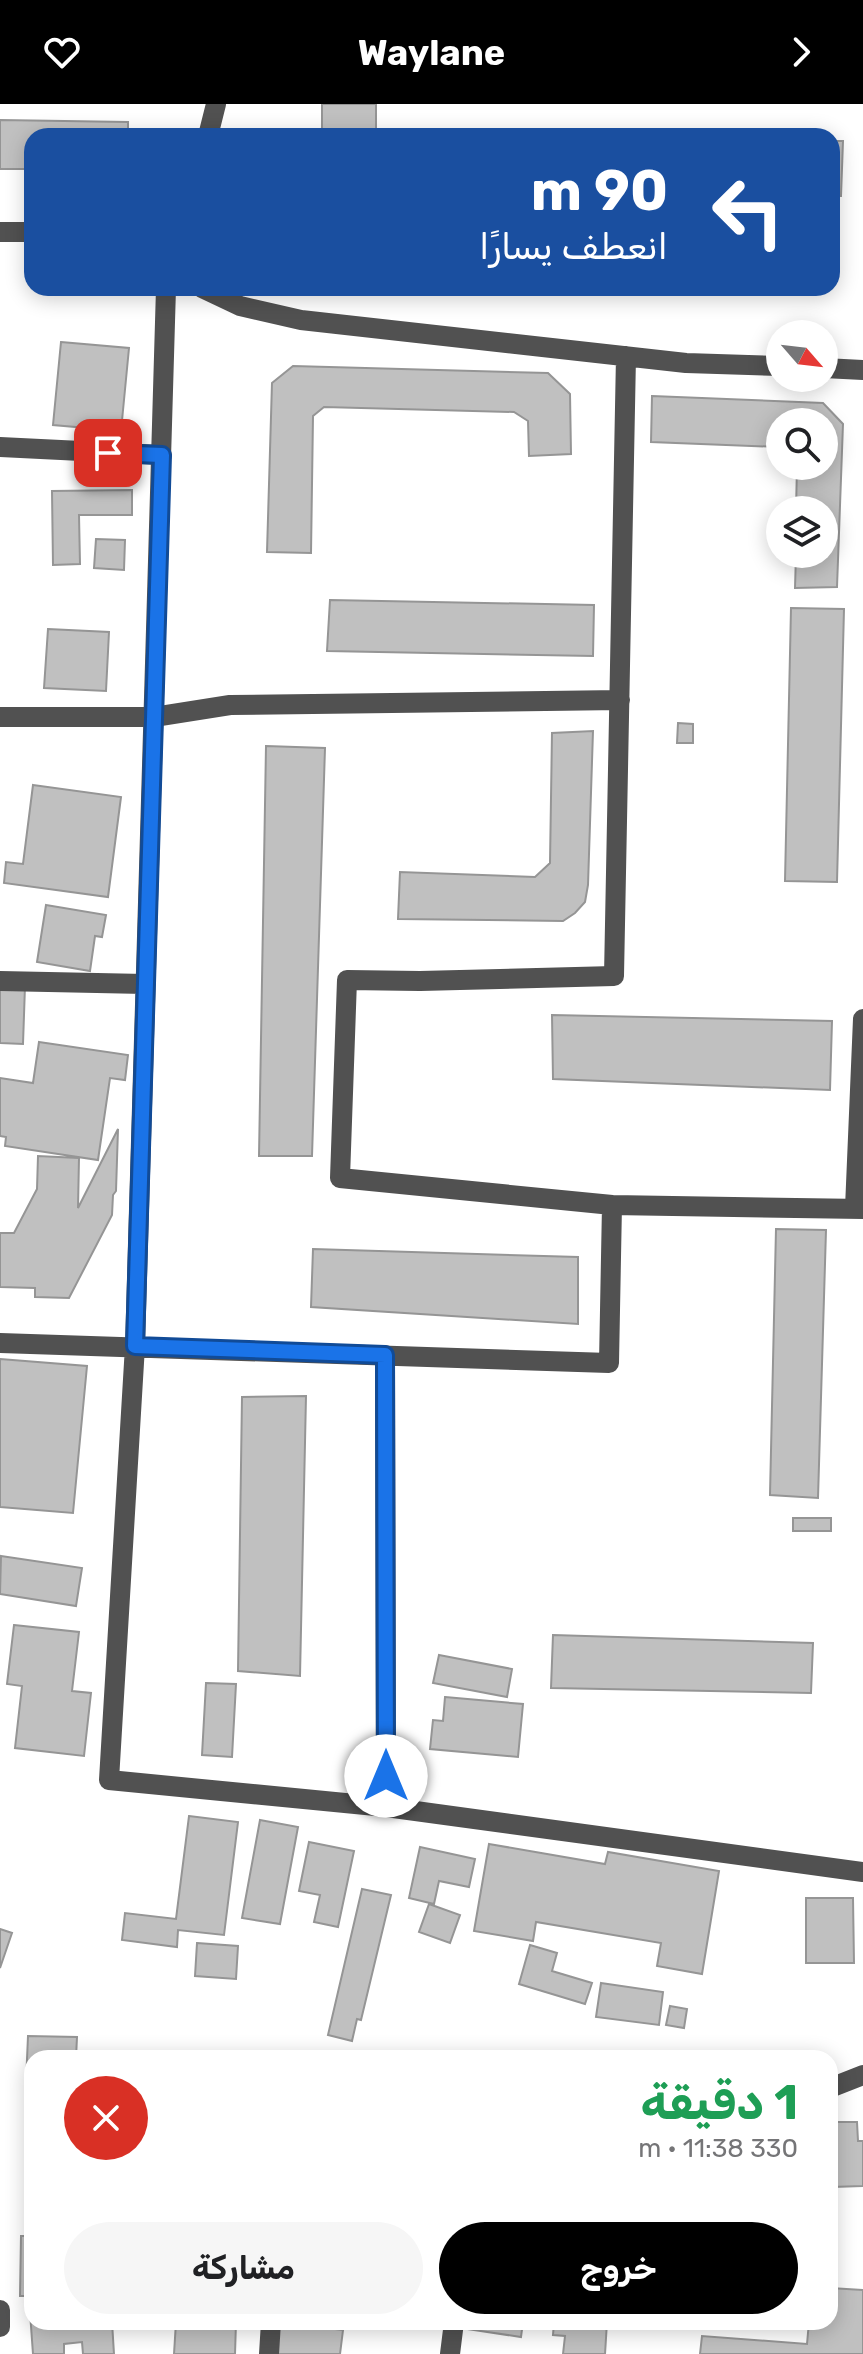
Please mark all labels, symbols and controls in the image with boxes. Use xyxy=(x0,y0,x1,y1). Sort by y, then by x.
icon: heart xyxy=(40,30,84,74)
icon: forward xyxy=(779,30,823,74)
text: Waylane xyxy=(358,31,505,74)
text: 90 m xyxy=(531,158,668,224)
icon: left xyxy=(696,160,800,264)
text: انعطف يسارًا xyxy=(479,225,668,268)
north arrow xyxy=(766,320,838,392)
map controls xyxy=(766,320,838,568)
button: search xyxy=(766,408,838,480)
pin xyxy=(74,419,142,487)
icon: arrive xyxy=(86,431,130,475)
button: layers xyxy=(766,496,838,568)
position arrow xyxy=(344,1734,428,1818)
text: 1 دقيقة xyxy=(641,2074,798,2131)
button: close xyxy=(64,2076,148,2160)
text: 330 m · 11:38 xyxy=(638,2133,798,2164)
button: مشاركة xyxy=(64,2222,423,2314)
button: خروج xyxy=(439,2222,798,2314)

